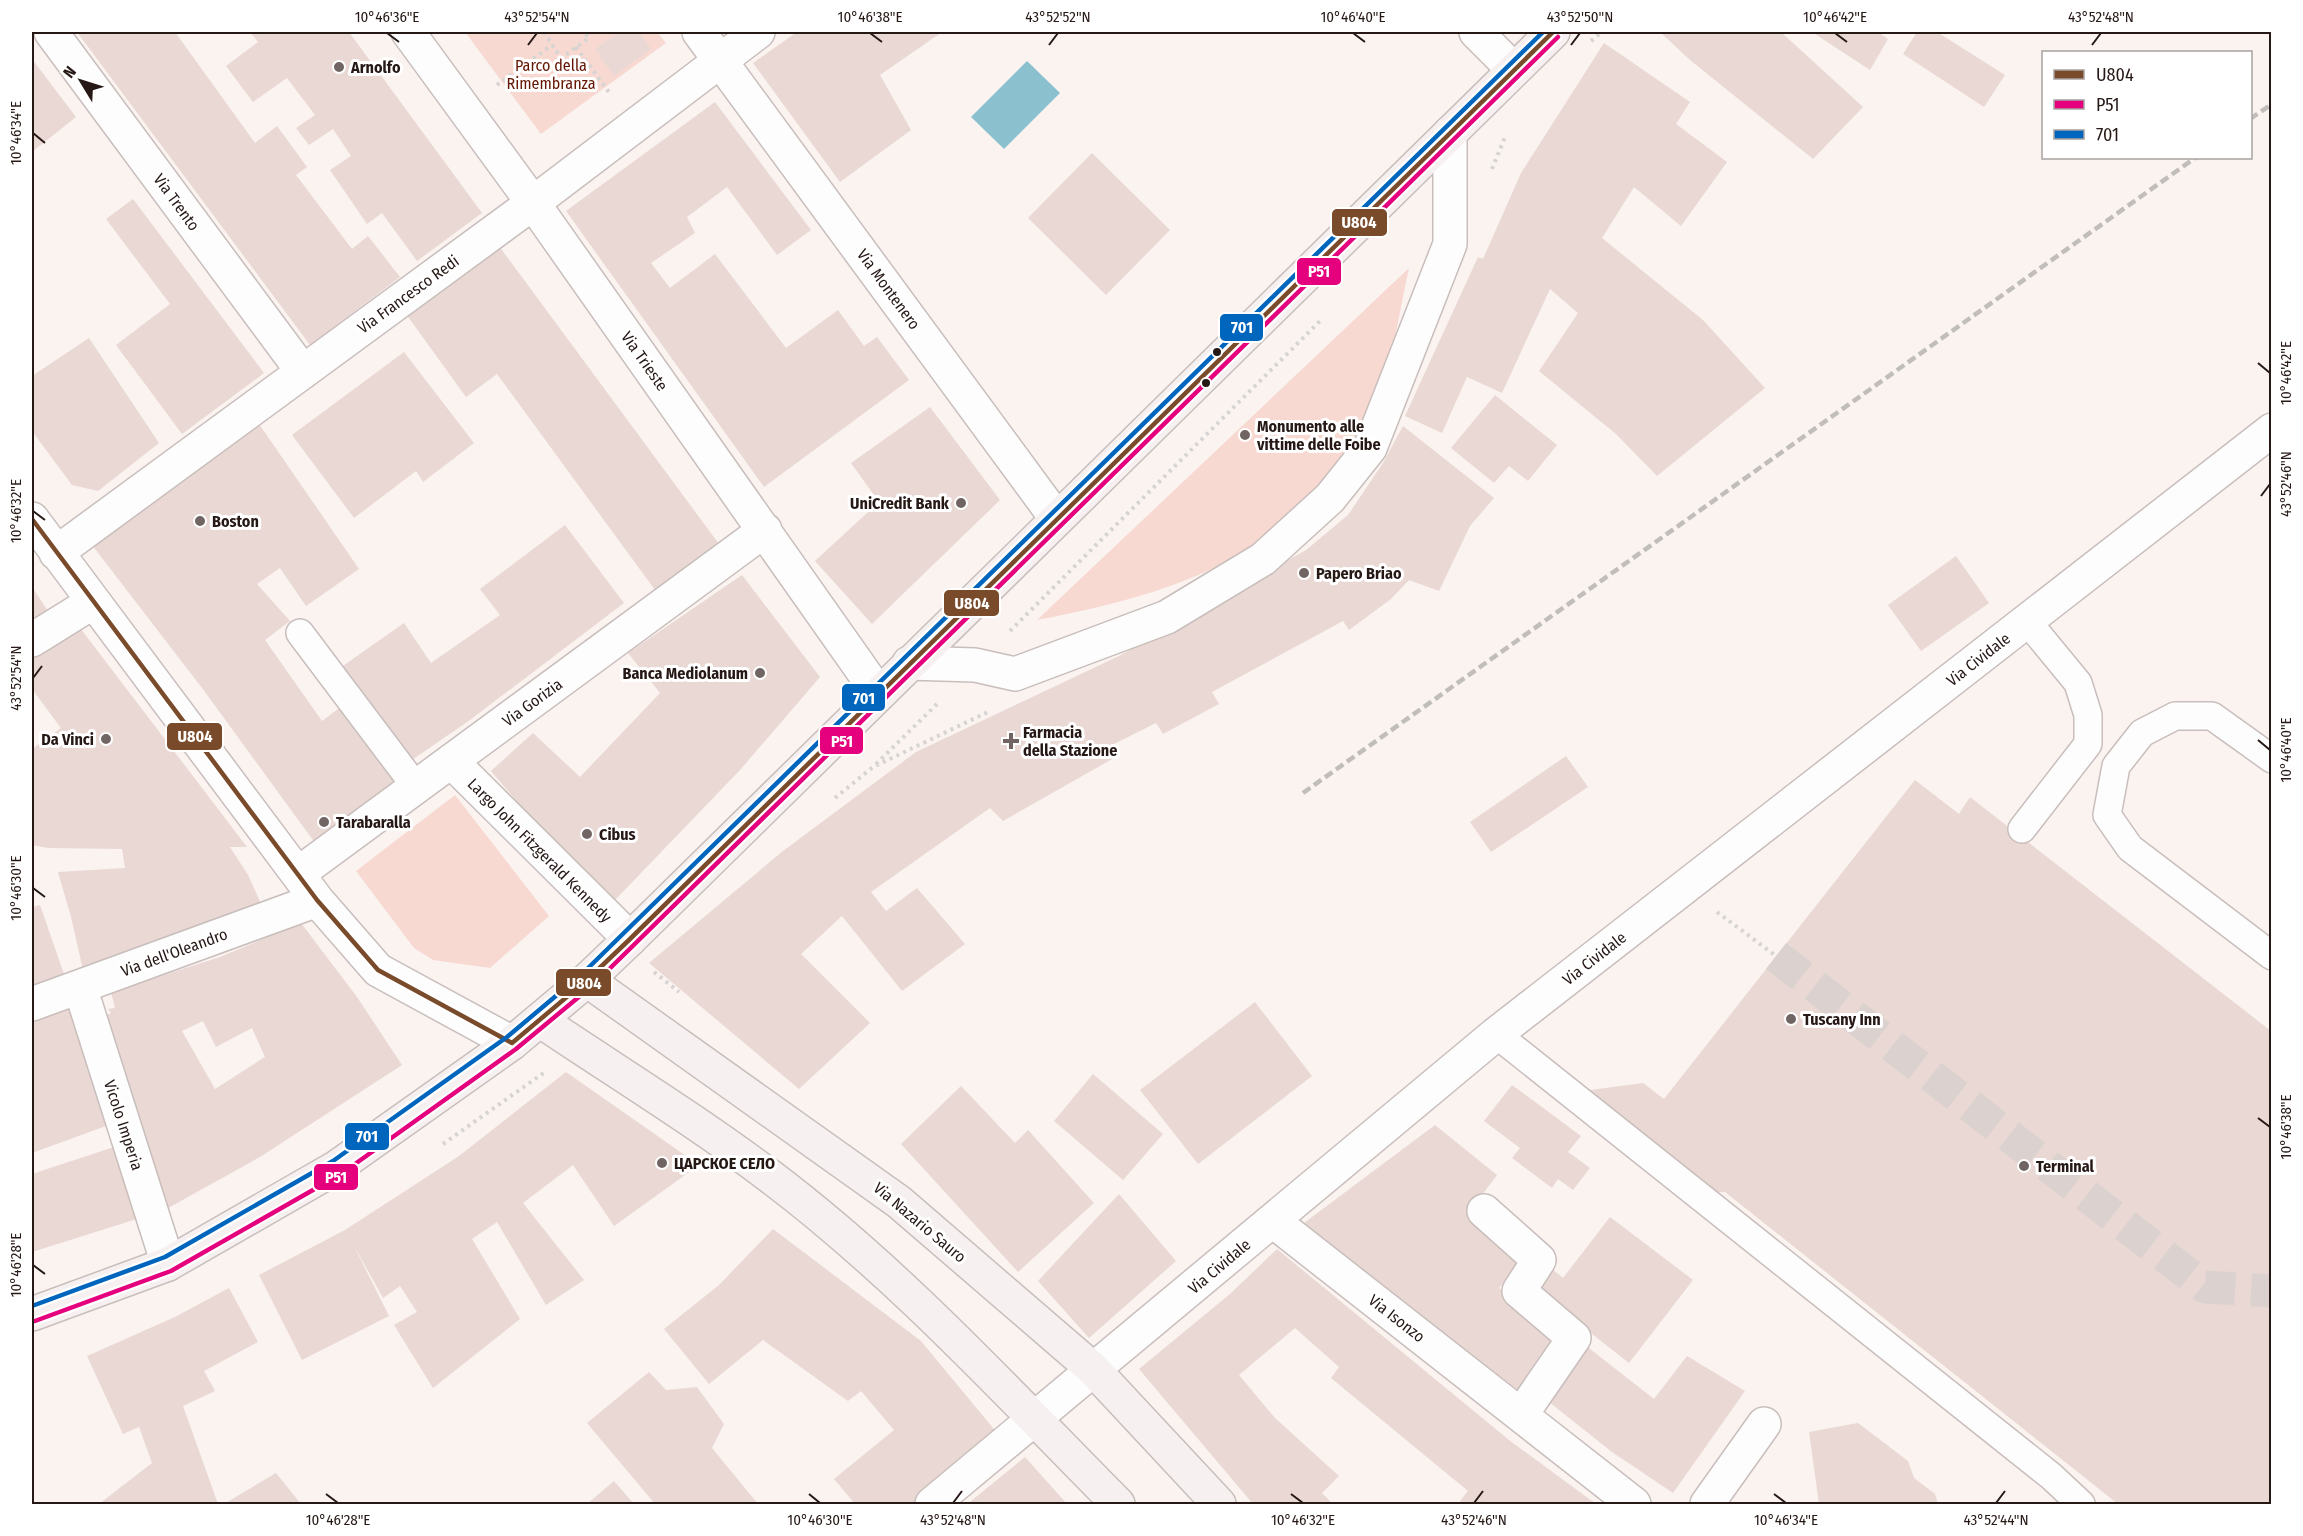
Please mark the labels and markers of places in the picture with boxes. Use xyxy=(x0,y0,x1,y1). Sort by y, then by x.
place label: Arnolfo xyxy=(350,58,401,77)
marker: Arnolfo xyxy=(332,60,346,74)
unlabelled marker xyxy=(1211,346,1223,358)
unlabelled marker xyxy=(1200,377,1212,389)
place label: Monumento alle vittime delle Foibe xyxy=(1256,417,1381,454)
marker: Monumento alle vittime delle Foibe xyxy=(1238,428,1252,442)
place label: UniCredit Bank xyxy=(850,494,950,513)
marker: UniCredit Bank xyxy=(954,496,968,510)
place label: Boston xyxy=(212,512,259,531)
marker: Boston xyxy=(193,514,207,528)
place label: Papero Briao xyxy=(1316,564,1402,583)
marker: Papero Briao xyxy=(1297,566,1311,580)
place label: Banca Mediolanum xyxy=(622,664,748,683)
marker: Banca Mediolanum xyxy=(753,666,767,680)
place label: Farmacia della Stazione xyxy=(1023,723,1117,760)
place label: Da Vinci xyxy=(41,730,94,749)
marker: Da Vinci xyxy=(99,732,113,746)
marker: Farmacia della Stazione xyxy=(1004,734,1018,748)
place label: Tarabaralla xyxy=(336,813,411,832)
marker: Tarabaralla xyxy=(317,815,331,829)
place label: Cibus xyxy=(599,825,636,844)
marker: Cibus xyxy=(580,827,594,841)
place label: Tuscany Inn xyxy=(1803,1010,1881,1029)
marker: Tuscany Inn xyxy=(1784,1012,1798,1026)
place label: ЦАРСКОЕ СЕЛО xyxy=(674,1154,775,1173)
marker: ЦАРСКОЕ СЕЛО xyxy=(655,1156,669,1170)
place label: Terminal xyxy=(2036,1157,2094,1176)
marker: Terminal xyxy=(2017,1159,2031,1173)

